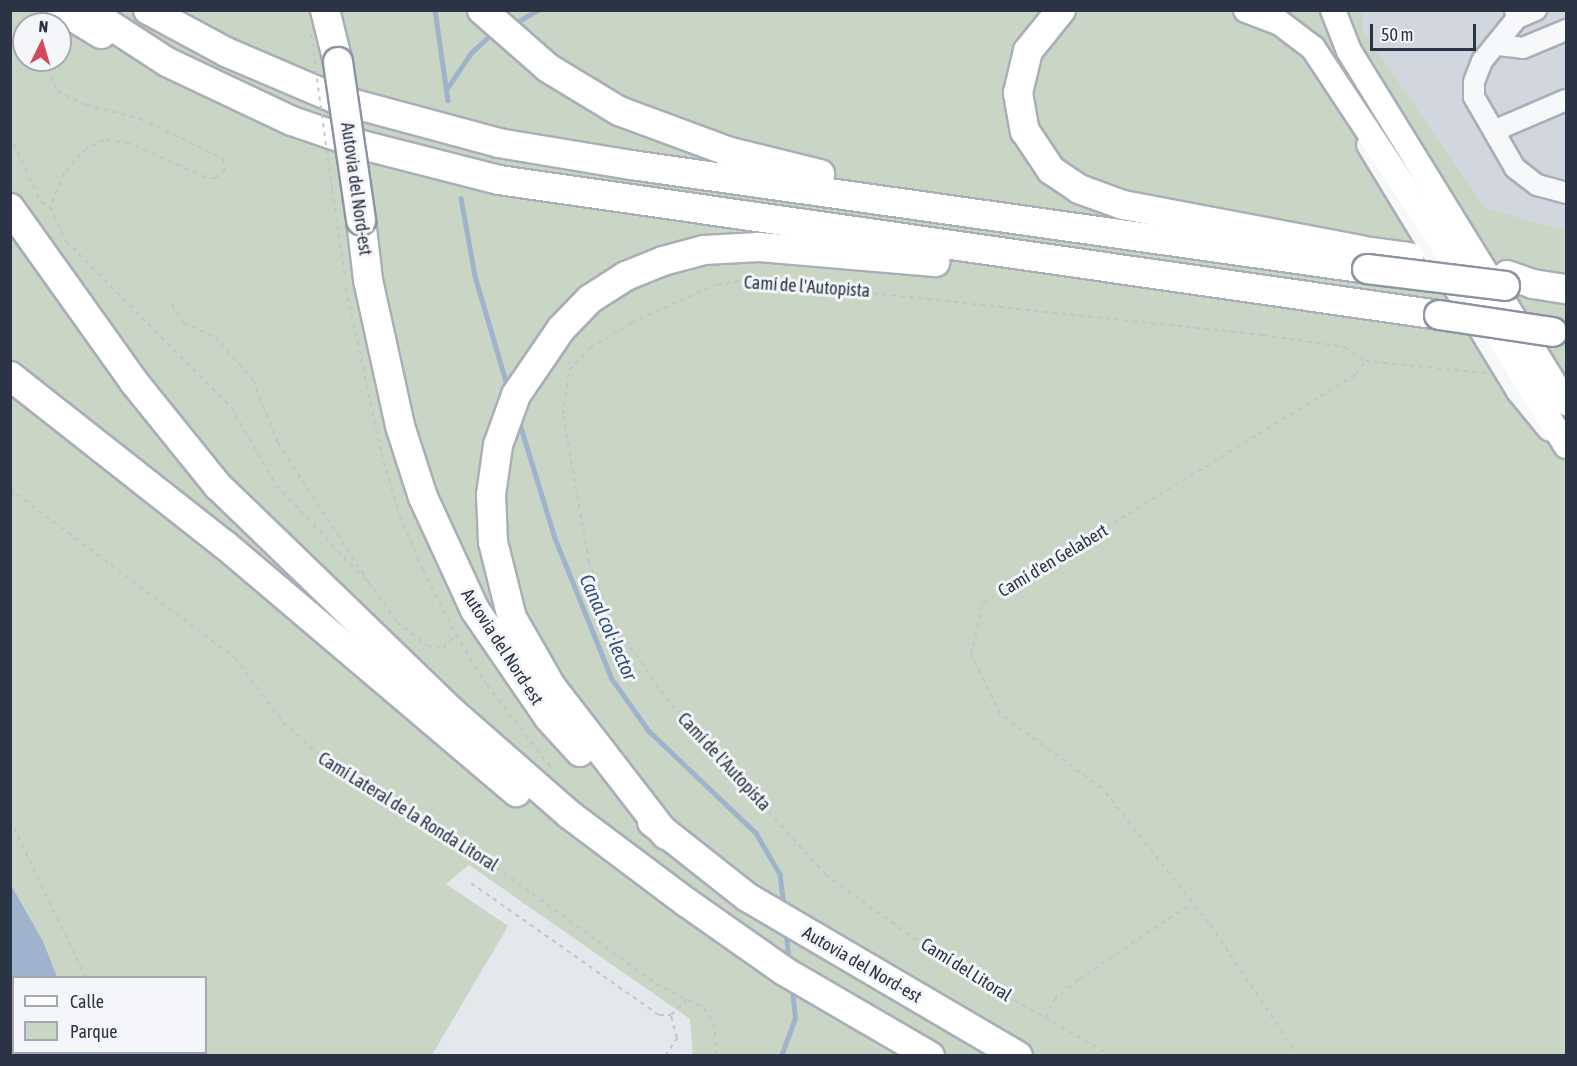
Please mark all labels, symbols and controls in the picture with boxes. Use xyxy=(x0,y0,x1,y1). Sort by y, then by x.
north arrow xyxy=(12,12,72,72)
scale bar xyxy=(1373,12,1480,50)
text: N xyxy=(38,17,49,35)
text: 50 m xyxy=(1381,24,1413,45)
street label: Autovia del Nord-est xyxy=(336,121,376,257)
street label: Camí de l'Autopista xyxy=(743,272,871,302)
street label: Camí d'en Gelabert xyxy=(994,520,1112,602)
water label: Canal col·lector xyxy=(575,570,643,684)
street label: Autovia del Nord-est xyxy=(456,585,548,709)
street label: Camí de l'Autopista xyxy=(673,708,775,816)
street label: Camí Lateral de la Ronda Litoral xyxy=(314,748,502,876)
street label: Autovia del Nord-est xyxy=(798,922,926,1008)
street label: Camí del Litoral xyxy=(917,934,1015,1006)
legend xyxy=(12,976,207,1054)
text: Calle xyxy=(70,991,104,1012)
text: Parque xyxy=(70,1021,118,1042)

